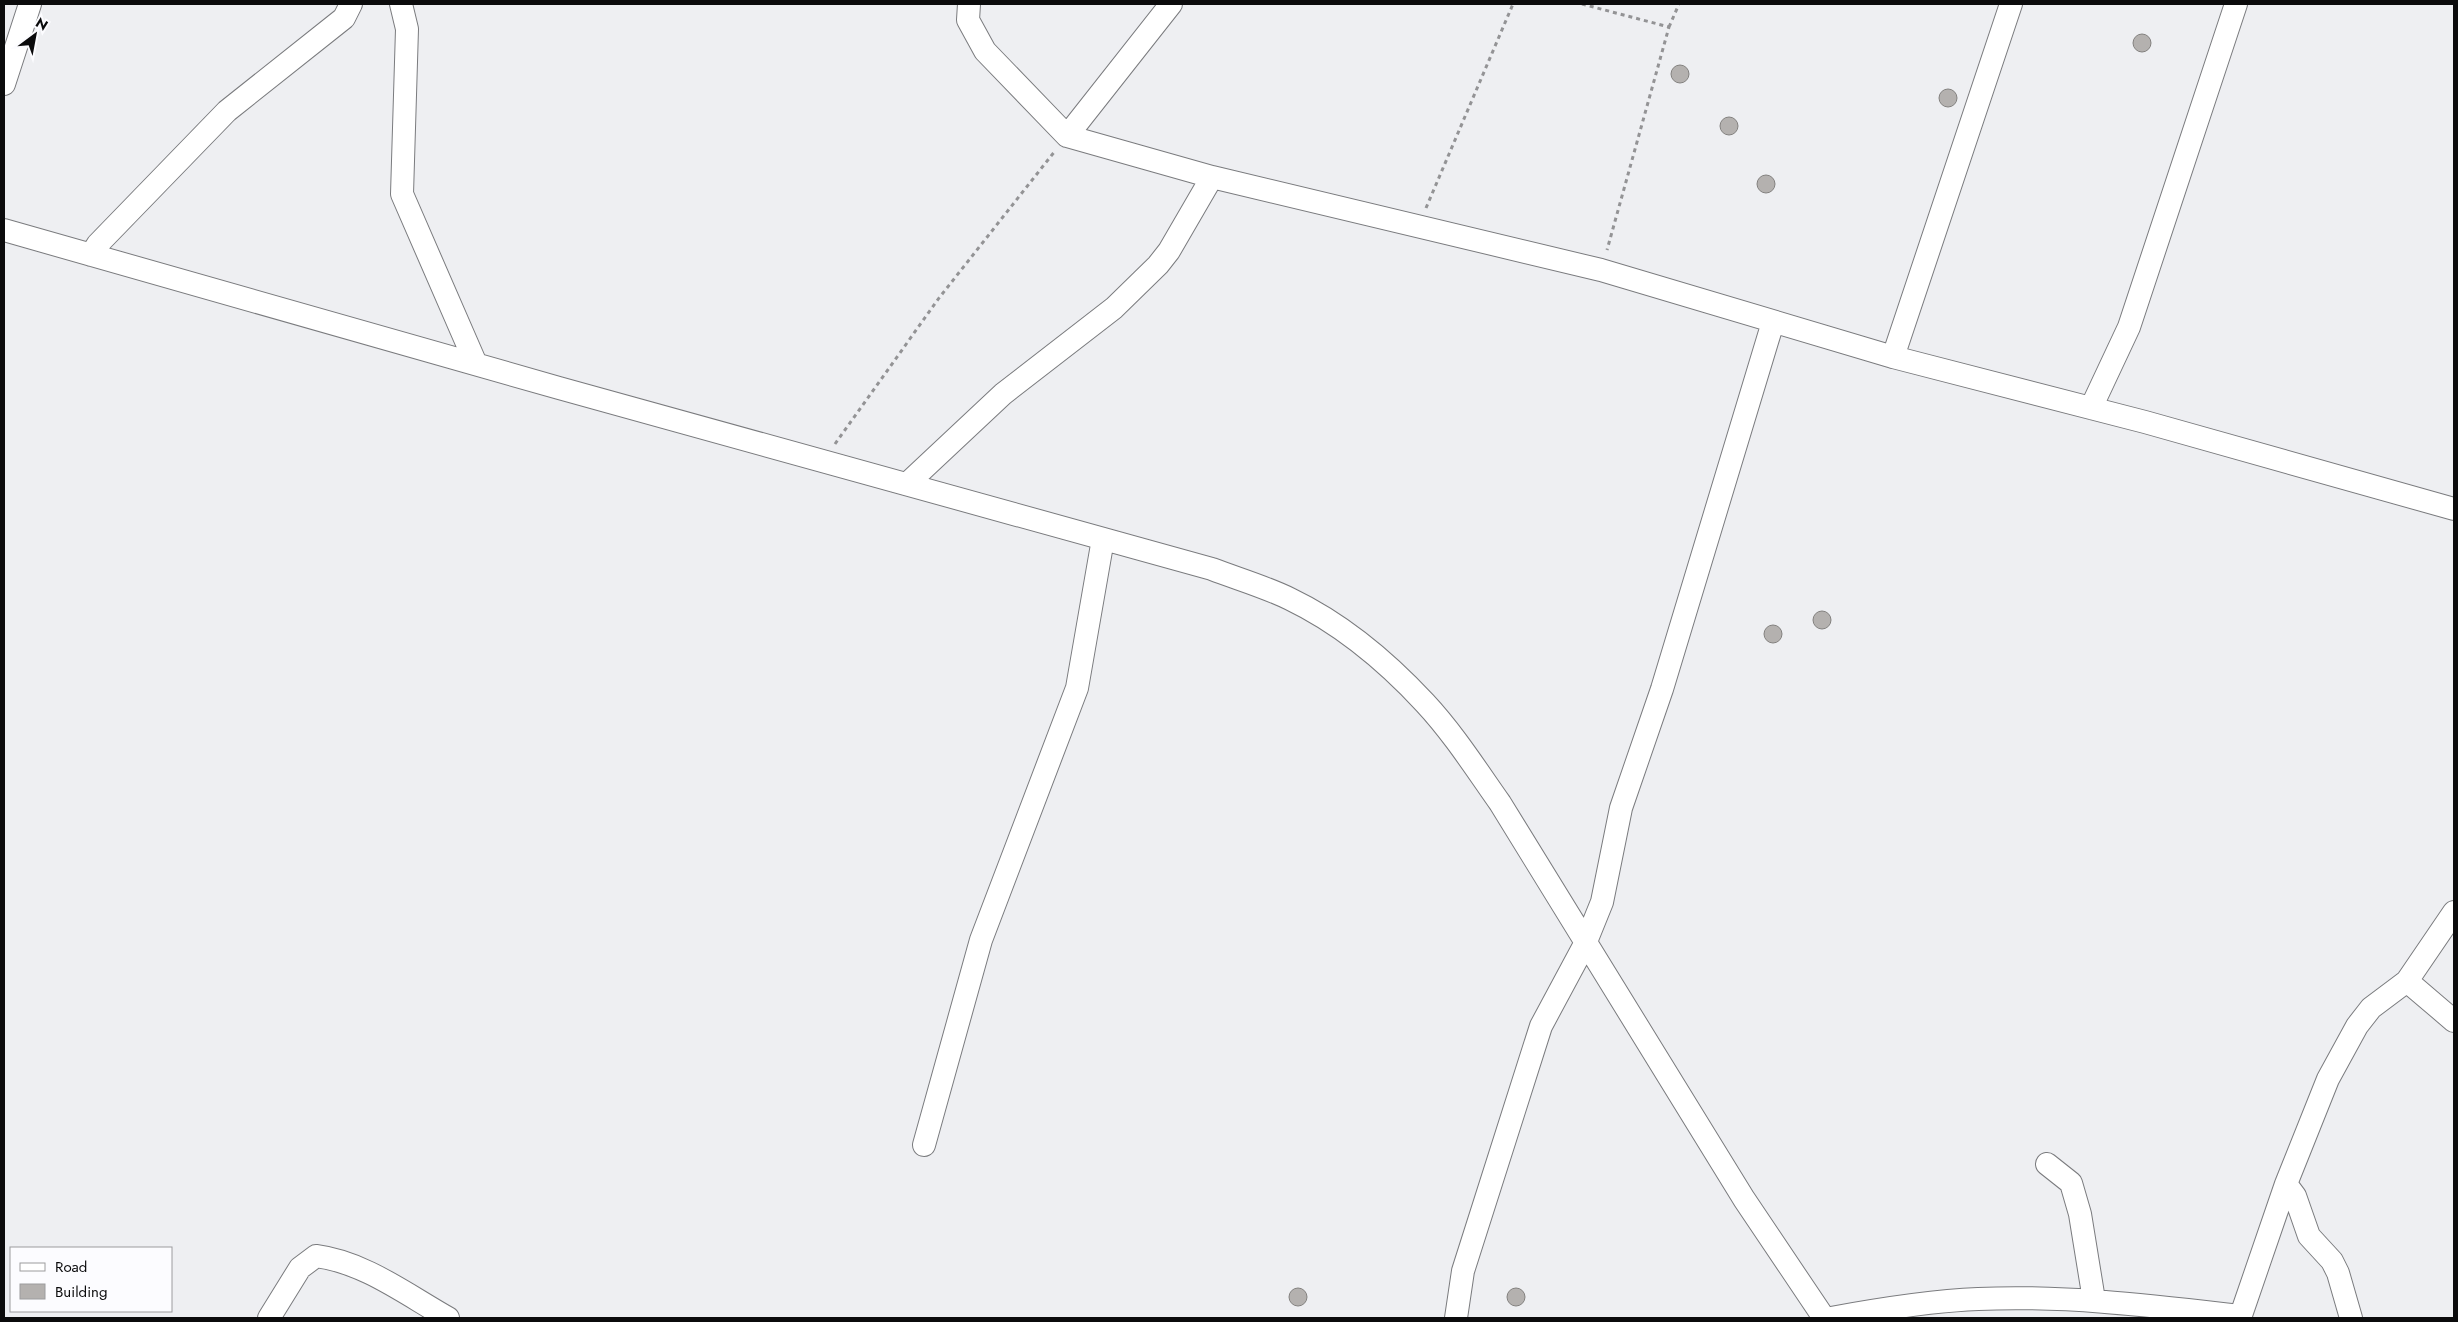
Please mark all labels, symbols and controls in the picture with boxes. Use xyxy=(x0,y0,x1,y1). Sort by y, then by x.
north arrow xyxy=(10,10,60,60)
text: N xyxy=(32,13,52,35)
legend xyxy=(10,1247,172,1312)
text: Road xyxy=(55,1256,87,1278)
text: Building xyxy=(55,1281,107,1303)

